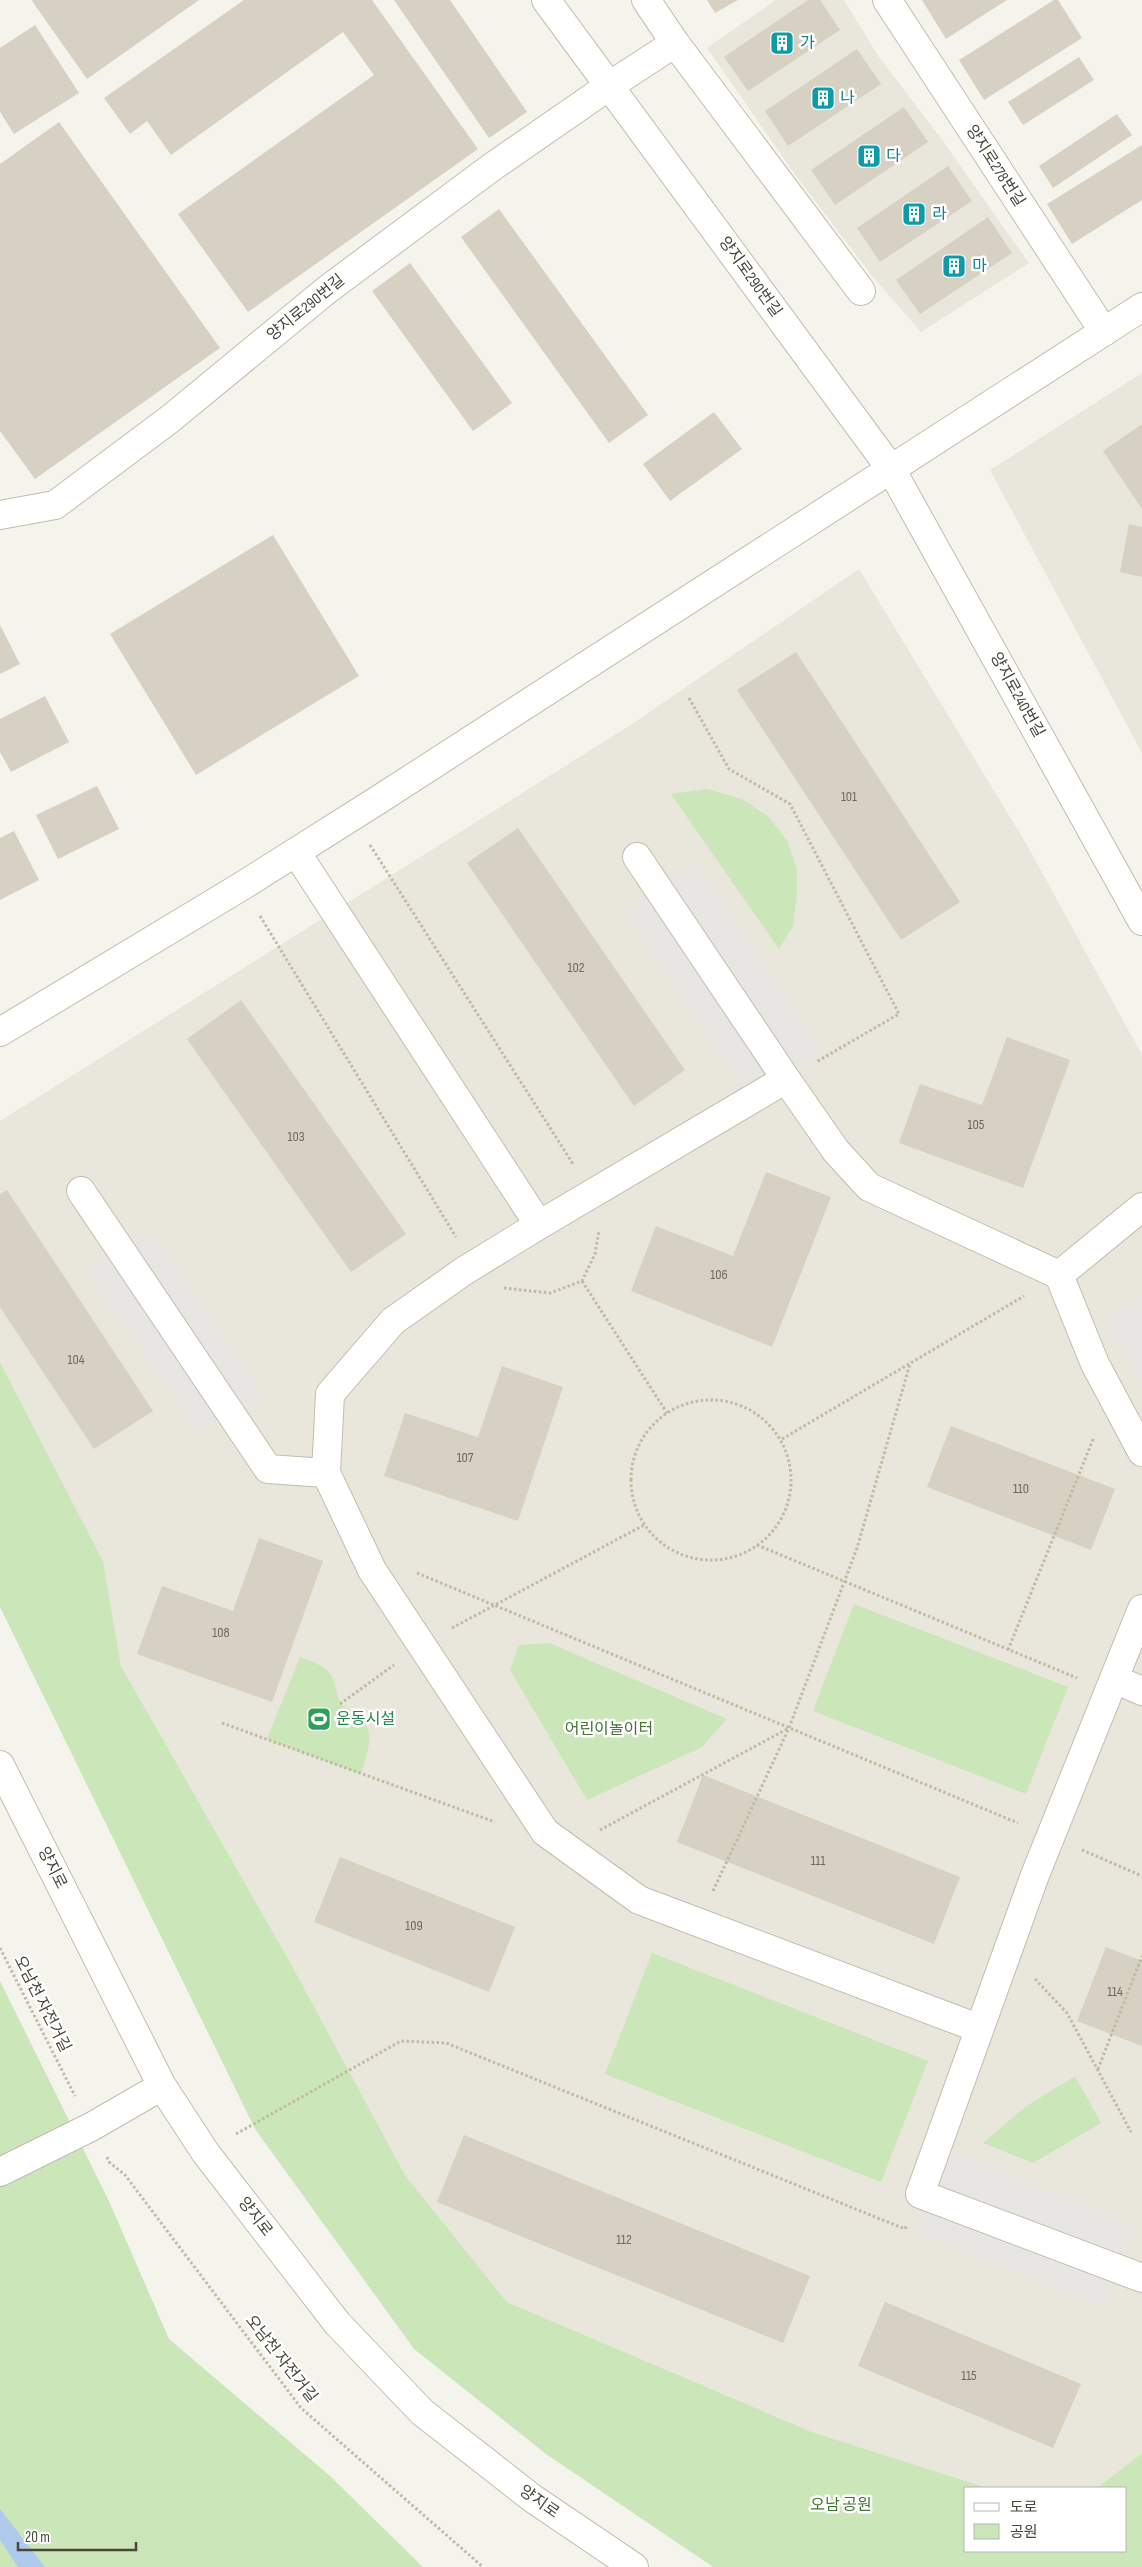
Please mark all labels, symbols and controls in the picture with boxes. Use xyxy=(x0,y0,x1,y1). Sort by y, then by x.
building icon: 가 xyxy=(769,30,795,56)
place label: 가 xyxy=(800,34,815,53)
building icon: 나 xyxy=(810,85,836,111)
place label: 나 xyxy=(840,89,855,108)
street label: 양지로278번길 xyxy=(962,122,1028,210)
building icon: 다 xyxy=(856,143,882,169)
place label: 다 xyxy=(886,147,901,166)
building icon: 라 xyxy=(901,201,927,227)
place label: 라 xyxy=(932,205,947,224)
street label: 양지로290번길 xyxy=(715,233,785,321)
building icon: 마 xyxy=(941,253,967,279)
place label: 마 xyxy=(972,257,987,276)
street label: 양지로290번길 xyxy=(263,271,349,345)
street label: 양지로240번길 xyxy=(986,649,1048,741)
house number: 101 xyxy=(841,788,857,805)
house number: 102 xyxy=(568,959,585,976)
house number: 105 xyxy=(968,1116,985,1133)
house number: 103 xyxy=(287,1128,305,1145)
house number: 106 xyxy=(710,1266,728,1283)
house number: 104 xyxy=(68,1351,85,1368)
house number: 107 xyxy=(457,1449,474,1466)
house number: 110 xyxy=(1013,1480,1029,1497)
house number: 108 xyxy=(212,1624,230,1641)
sports icon: 운동시설 xyxy=(306,1706,332,1732)
place label: 운동시설 xyxy=(336,1710,395,1729)
park label: 어린이놀이터 xyxy=(565,1720,653,1739)
street label: 양지로 xyxy=(34,1844,71,1892)
house number: 111 xyxy=(811,1852,825,1869)
house number: 109 xyxy=(405,1917,423,1934)
street label: 오남천 자전거길 xyxy=(10,1953,74,2055)
house number: 114 xyxy=(1107,1983,1123,2000)
street label: 양지로 xyxy=(234,2194,276,2240)
house number: 112 xyxy=(616,2231,632,2248)
street label: 오남천 자전거길 xyxy=(241,2312,321,2406)
house number: 115 xyxy=(961,2367,977,2384)
street label: 양지로 xyxy=(515,2482,563,2523)
legend xyxy=(964,2487,1127,2552)
park label: 오남 공원 xyxy=(810,2496,872,2515)
text: 도로 xyxy=(1010,2498,1038,2517)
scale bar xyxy=(18,2520,135,2552)
text: 공원 xyxy=(1010,2523,1038,2542)
text: 20 m xyxy=(25,2528,50,2547)

